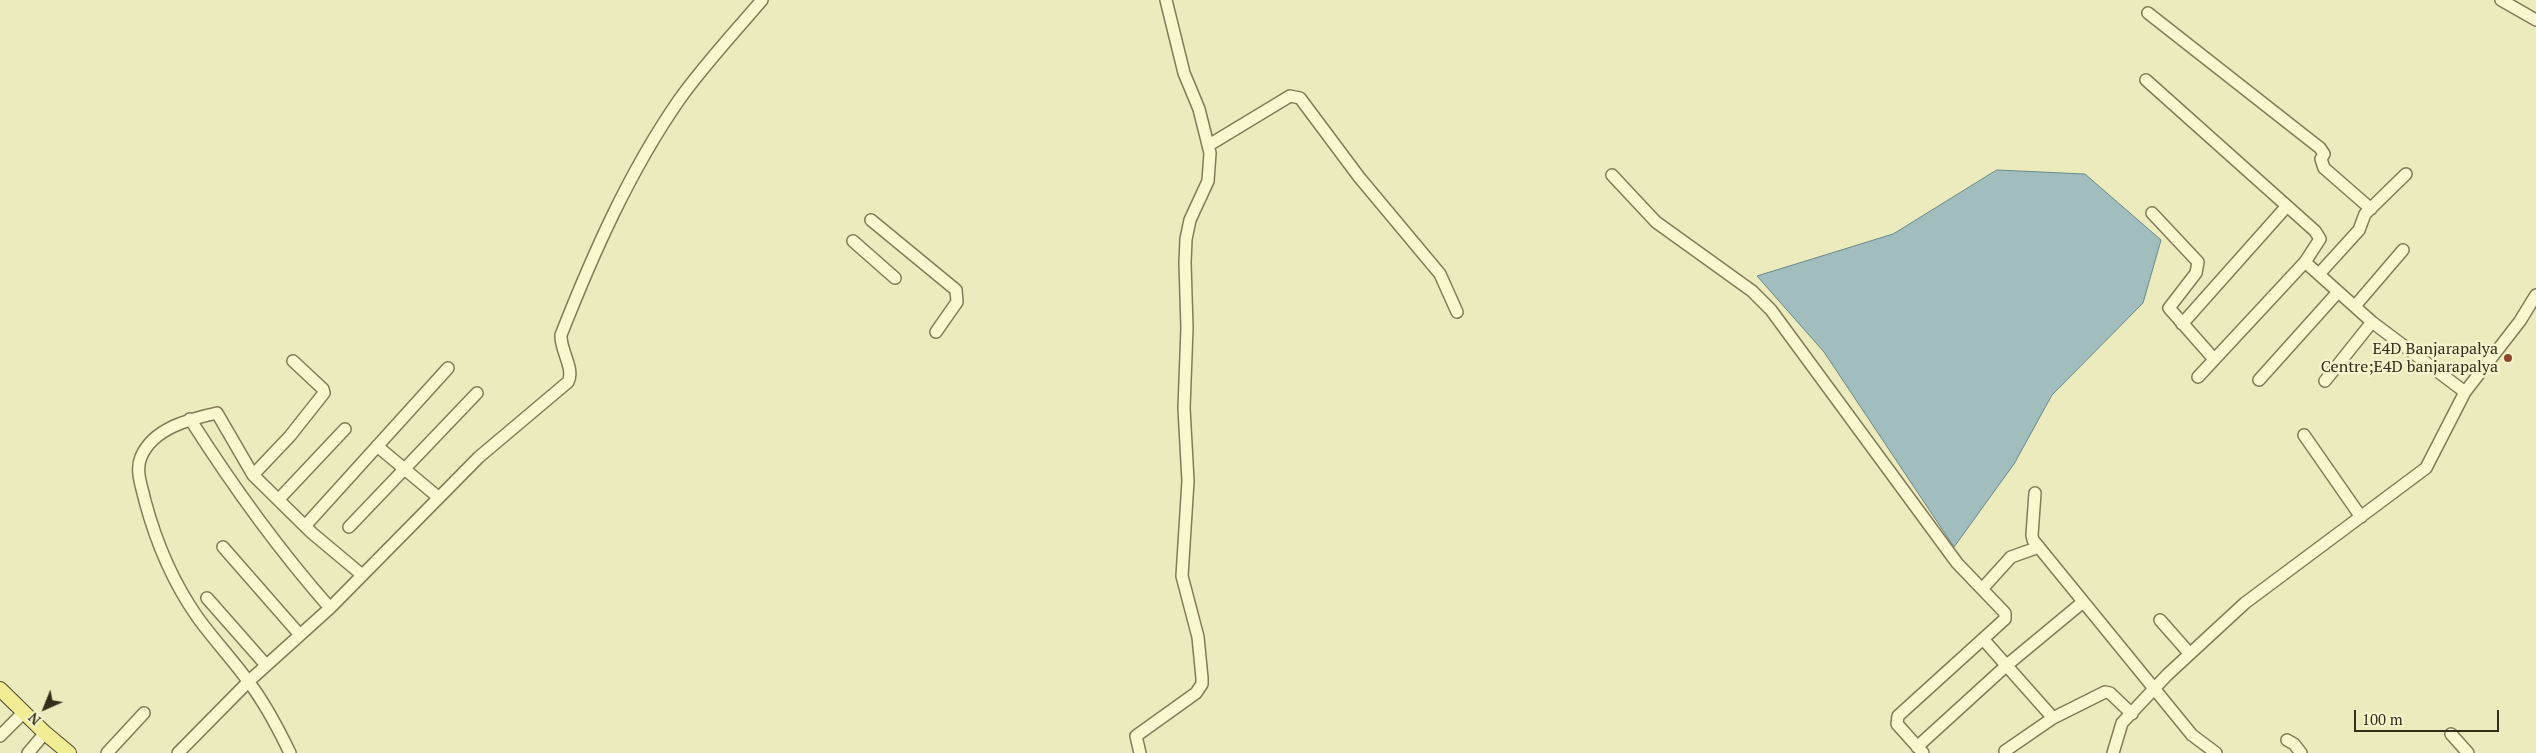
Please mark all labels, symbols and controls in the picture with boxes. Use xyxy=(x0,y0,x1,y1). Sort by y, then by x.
place label: E4D Banjarapalya Centre;E4D banjarapalya xyxy=(2321,339,2498,377)
marker: E4D Banjarapalya Centre;E4D banjarapalya xyxy=(2502,352,2514,364)
north arrow xyxy=(20,683,70,733)
scale bar xyxy=(2356,700,2501,732)
text: N xyxy=(24,709,45,730)
text: 100 m xyxy=(2362,709,2403,729)

